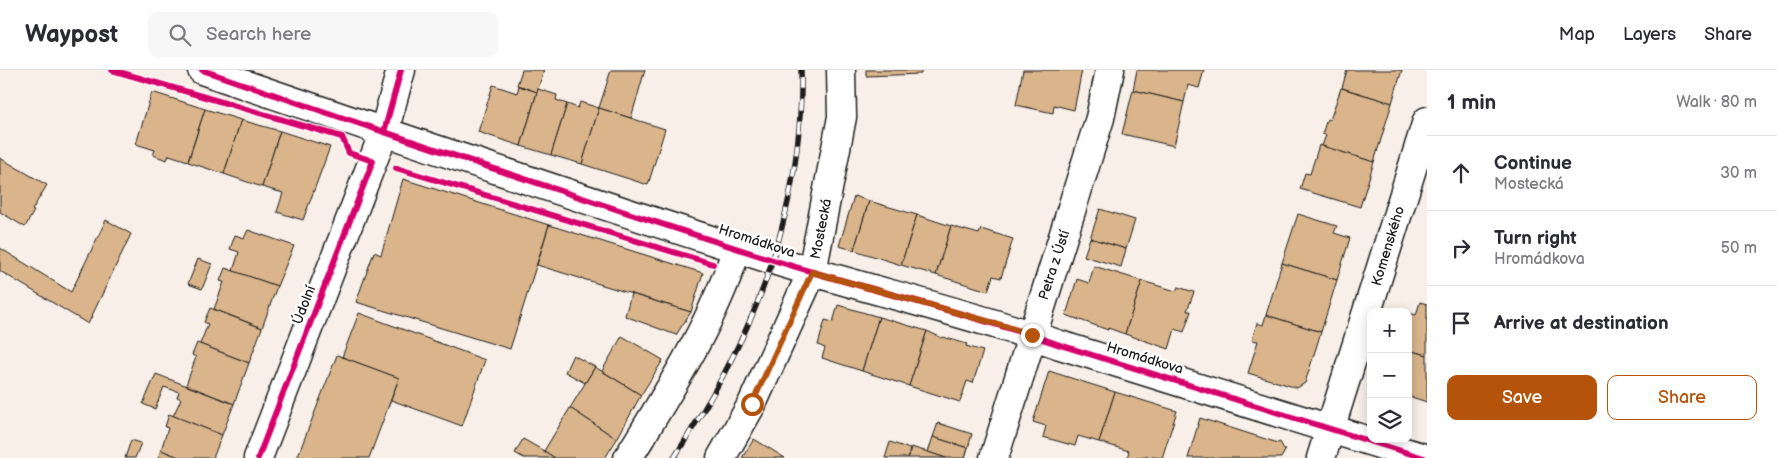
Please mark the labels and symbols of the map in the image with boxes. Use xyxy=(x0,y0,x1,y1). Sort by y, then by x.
street label: Mostecká xyxy=(807,197,835,261)
street label: Komenského xyxy=(1368,204,1408,288)
street label: Hromádkova xyxy=(717,221,797,261)
street label: Petra z Ústí xyxy=(1034,227,1073,302)
street label: Údolní xyxy=(288,282,319,327)
route end xyxy=(1021,324,1044,347)
street label: Hromádkova xyxy=(1105,338,1186,378)
route start xyxy=(741,393,764,416)

